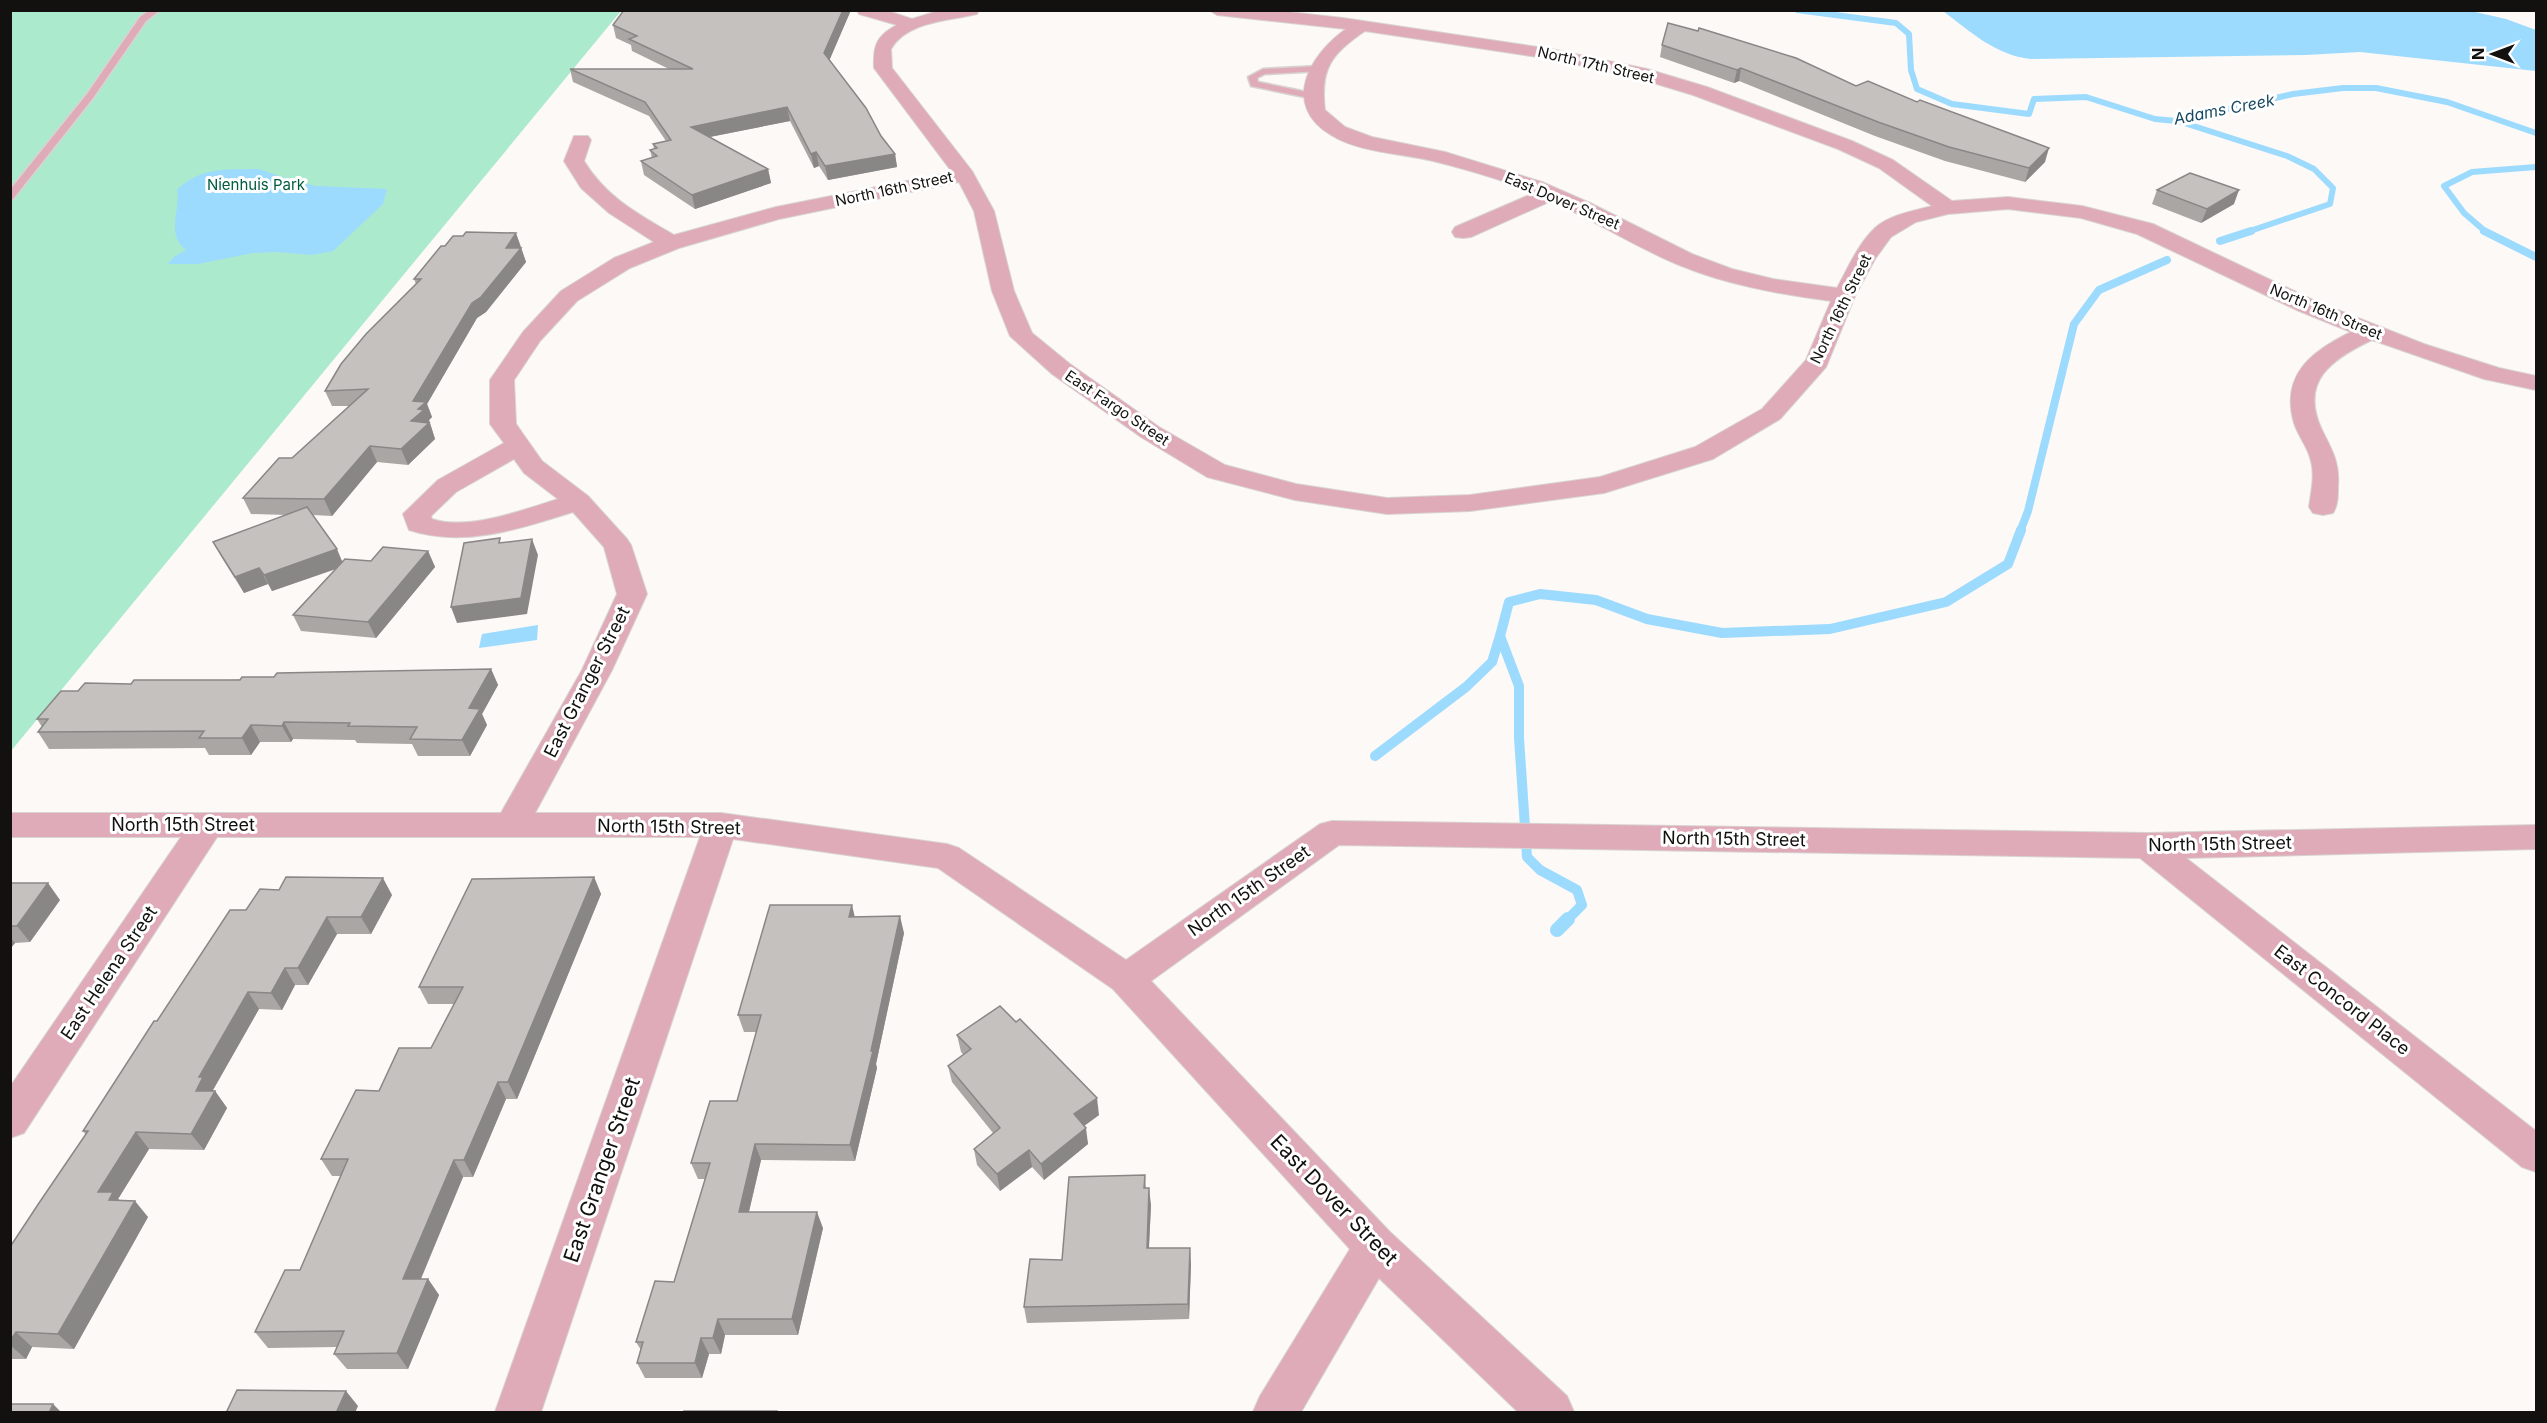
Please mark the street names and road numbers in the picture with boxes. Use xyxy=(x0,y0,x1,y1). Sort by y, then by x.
street label: North 17th Street xyxy=(1536,42,1656,87)
street label: North 16th Street xyxy=(833,167,955,210)
street label: East Dover Street xyxy=(1502,168,1623,233)
street label: North 16th Street xyxy=(1806,251,1875,367)
street label: North 16th Street xyxy=(2267,279,2385,344)
street label: East Fargo Street xyxy=(1062,366,1173,449)
street label: East Granger Street xyxy=(539,603,634,761)
street label: North 15th Street xyxy=(111,814,255,835)
street label: North 15th Street xyxy=(597,815,741,838)
street label: North 15th Street xyxy=(1662,827,1806,850)
street label: North 15th Street xyxy=(2148,832,2292,855)
street label: North 15th Street xyxy=(1184,841,1314,940)
street label: East Helena Street xyxy=(56,902,161,1044)
street label: East Concord Place xyxy=(2270,940,2414,1059)
street label: East Granger Street xyxy=(558,1074,645,1266)
street label: East Dover Street xyxy=(1266,1129,1403,1270)

